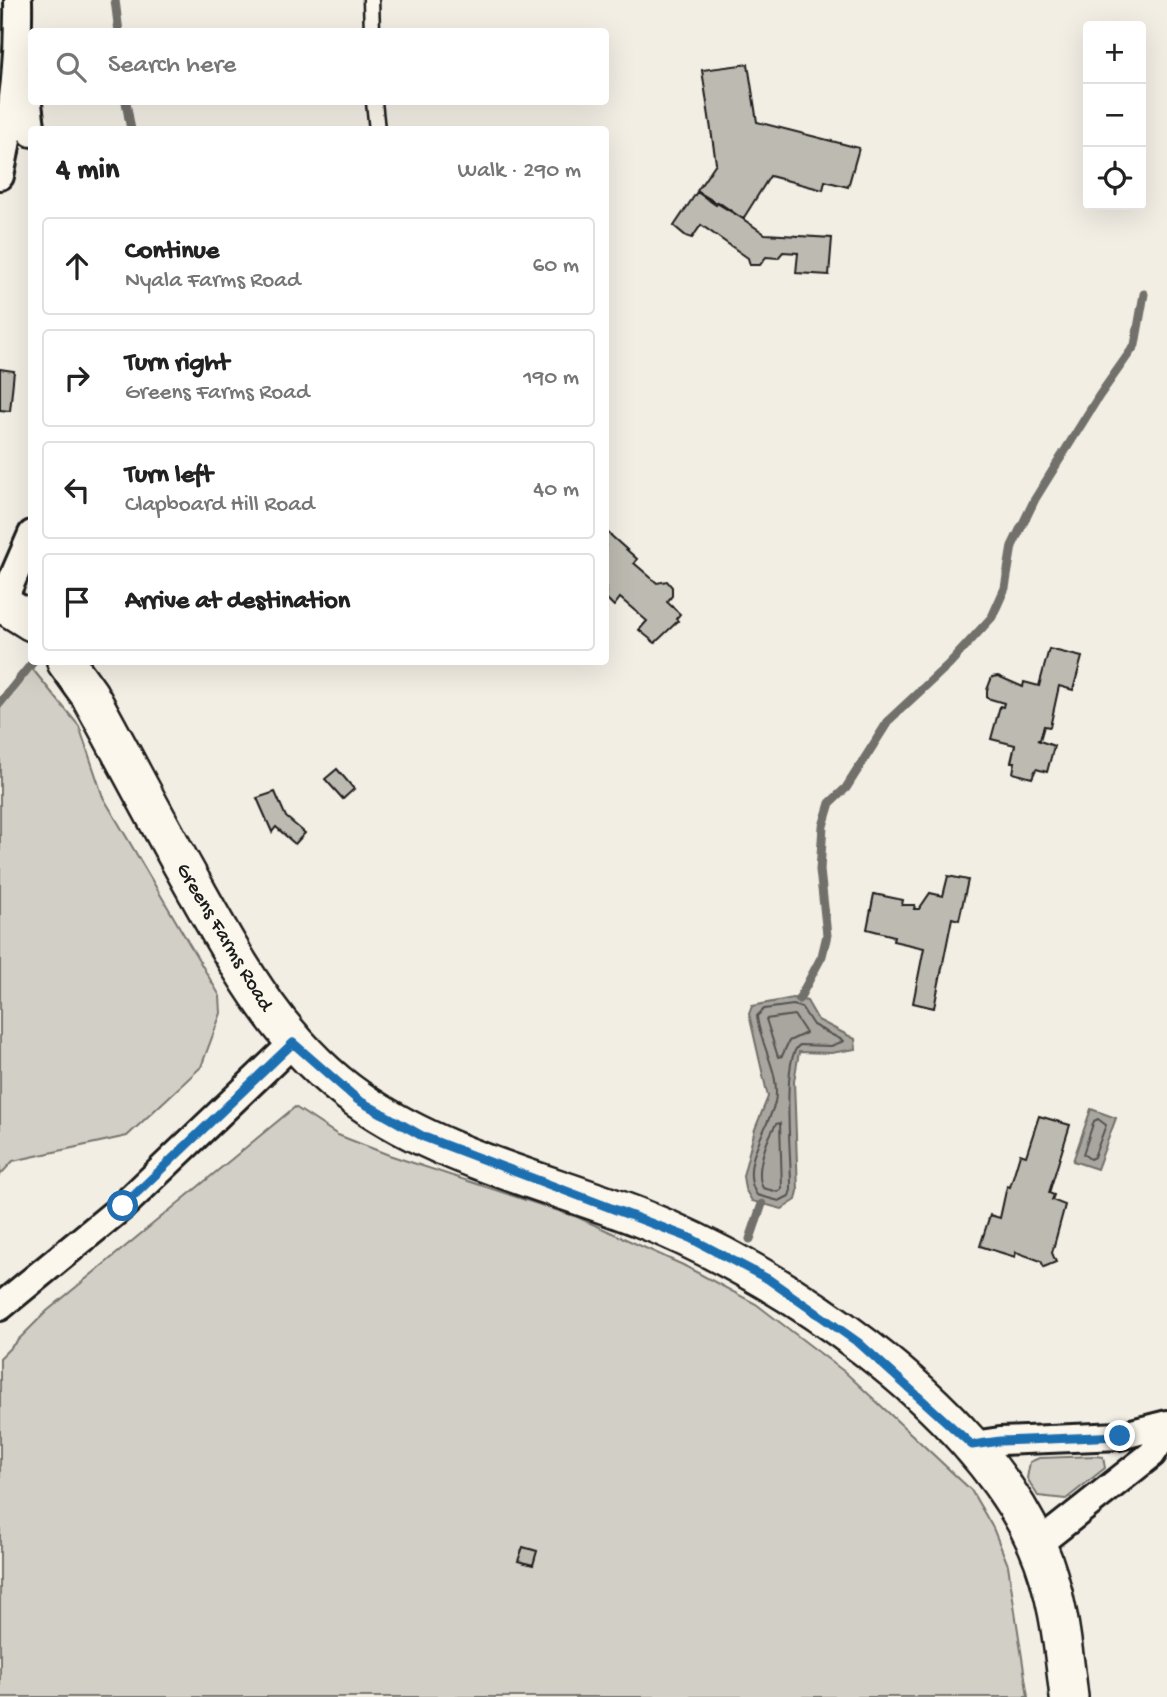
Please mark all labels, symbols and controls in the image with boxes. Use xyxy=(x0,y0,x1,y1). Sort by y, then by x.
map controls xyxy=(1083,21,1146,210)
button: + xyxy=(1083,21,1146,84)
search box xyxy=(28,28,609,105)
icon: search xyxy=(52,48,90,86)
text: Search here xyxy=(108,51,236,82)
button: − xyxy=(1083,84,1146,147)
button: locate xyxy=(1083,147,1146,210)
text: 4 min xyxy=(56,154,119,189)
text: Walk · 290 m xyxy=(458,158,581,185)
text: Continue xyxy=(125,237,219,268)
icon: ahead xyxy=(58,247,96,285)
text: 60 m xyxy=(533,253,579,280)
text: Nyala Farms Road xyxy=(125,268,301,295)
text: Turn right xyxy=(125,349,229,380)
icon: right xyxy=(58,359,96,397)
text: 190 m xyxy=(523,365,579,392)
text: Greens Farms Road xyxy=(125,380,309,407)
text: Turn left xyxy=(125,461,213,492)
icon: left xyxy=(58,471,96,509)
text: 40 m xyxy=(533,477,579,504)
text: Clapboard Hill Road xyxy=(125,492,314,519)
icon: arrive xyxy=(58,583,96,621)
text: Arrive at destination xyxy=(125,587,350,618)
street label: Greens Farms Road xyxy=(169,859,278,1018)
route start xyxy=(107,1190,138,1221)
route end xyxy=(1104,1420,1135,1451)

